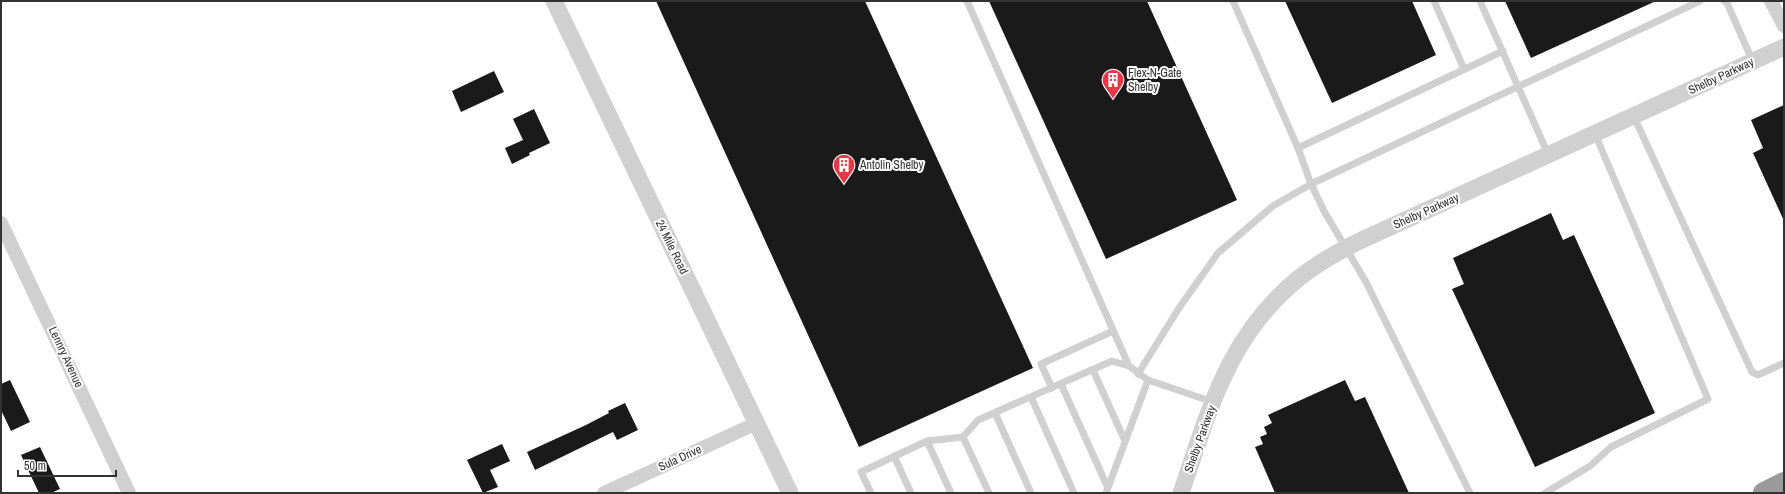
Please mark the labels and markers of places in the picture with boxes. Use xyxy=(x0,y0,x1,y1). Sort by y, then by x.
place label: Flex-N-Gate Shelby xyxy=(1128,65,1182,95)
building icon: Flex-N-Gate Shelby xyxy=(1100,67,1126,100)
building icon: Antolin Shelby xyxy=(831,152,857,185)
place label: Antolin Shelby xyxy=(859,157,924,173)

